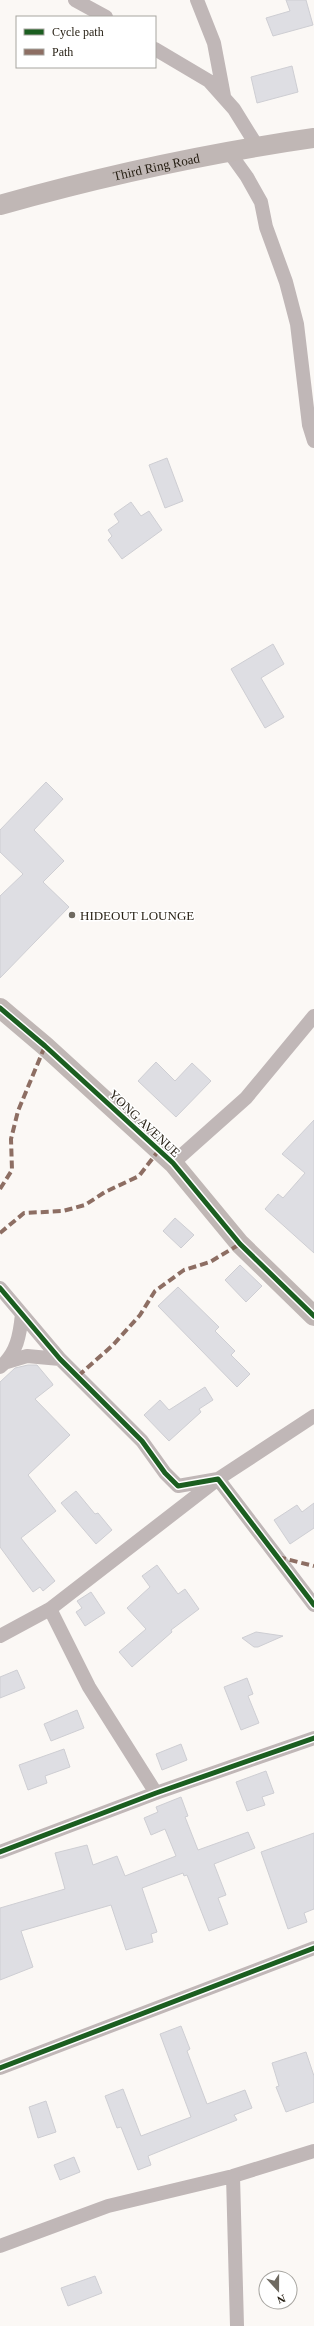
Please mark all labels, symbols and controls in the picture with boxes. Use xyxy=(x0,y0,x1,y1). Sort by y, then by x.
legend xyxy=(16,16,156,68)
text: Cycle path xyxy=(52,25,104,39)
text: Path xyxy=(52,45,73,59)
street label: Third Ring Road xyxy=(112,150,201,184)
place label: HIDEOUT LOUNGE xyxy=(80,908,194,923)
marker: HIDEOUT LOUNGE xyxy=(67,910,77,920)
street label: YONG AVENUE xyxy=(106,1087,183,1160)
north arrow xyxy=(258,2270,298,2310)
text: N xyxy=(276,2292,287,2306)

